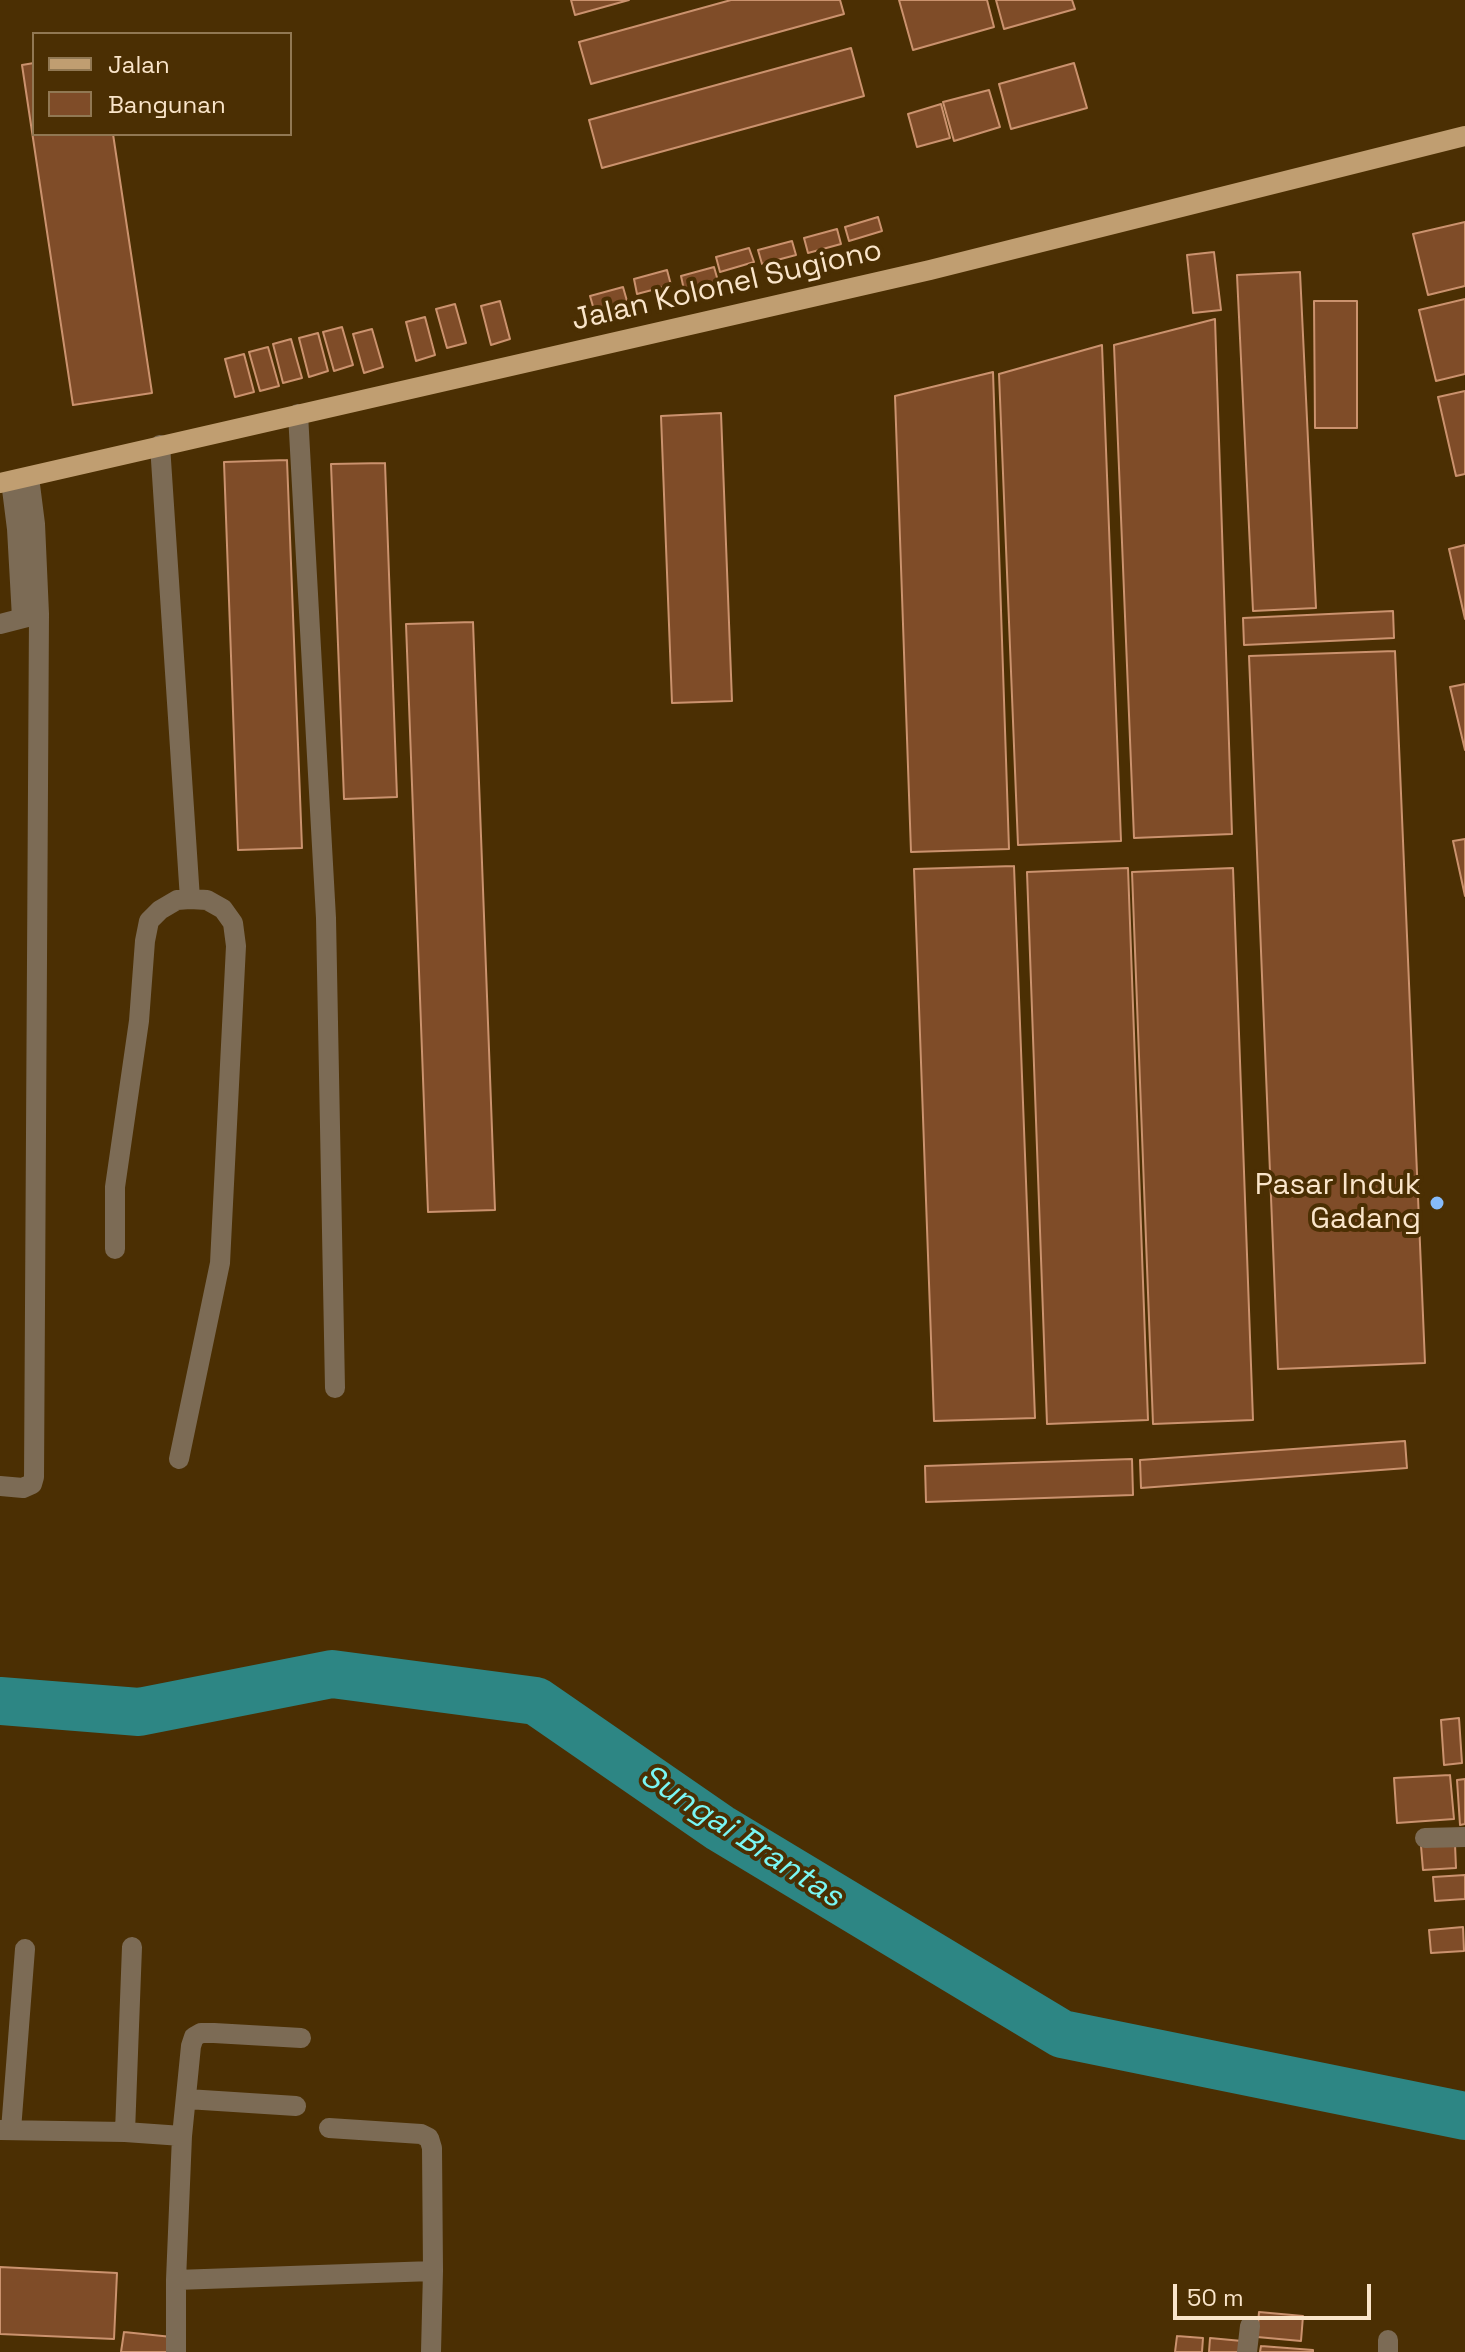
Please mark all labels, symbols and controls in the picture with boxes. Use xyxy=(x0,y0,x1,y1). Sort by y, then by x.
legend xyxy=(32,32,292,136)
text: Jalan xyxy=(108,49,170,80)
text: Bangunan xyxy=(108,89,226,120)
street label: Jalan Kolonel Sugiono xyxy=(568,233,886,339)
place label: Pasar Induk Gadang xyxy=(1255,1168,1421,1238)
marker: Pasar Induk Gadang xyxy=(1428,1194,1446,1212)
water label: Sungai Brantas xyxy=(632,1757,850,1917)
scale bar xyxy=(1177,2268,1375,2318)
text: 50 m xyxy=(1187,2282,1244,2313)

